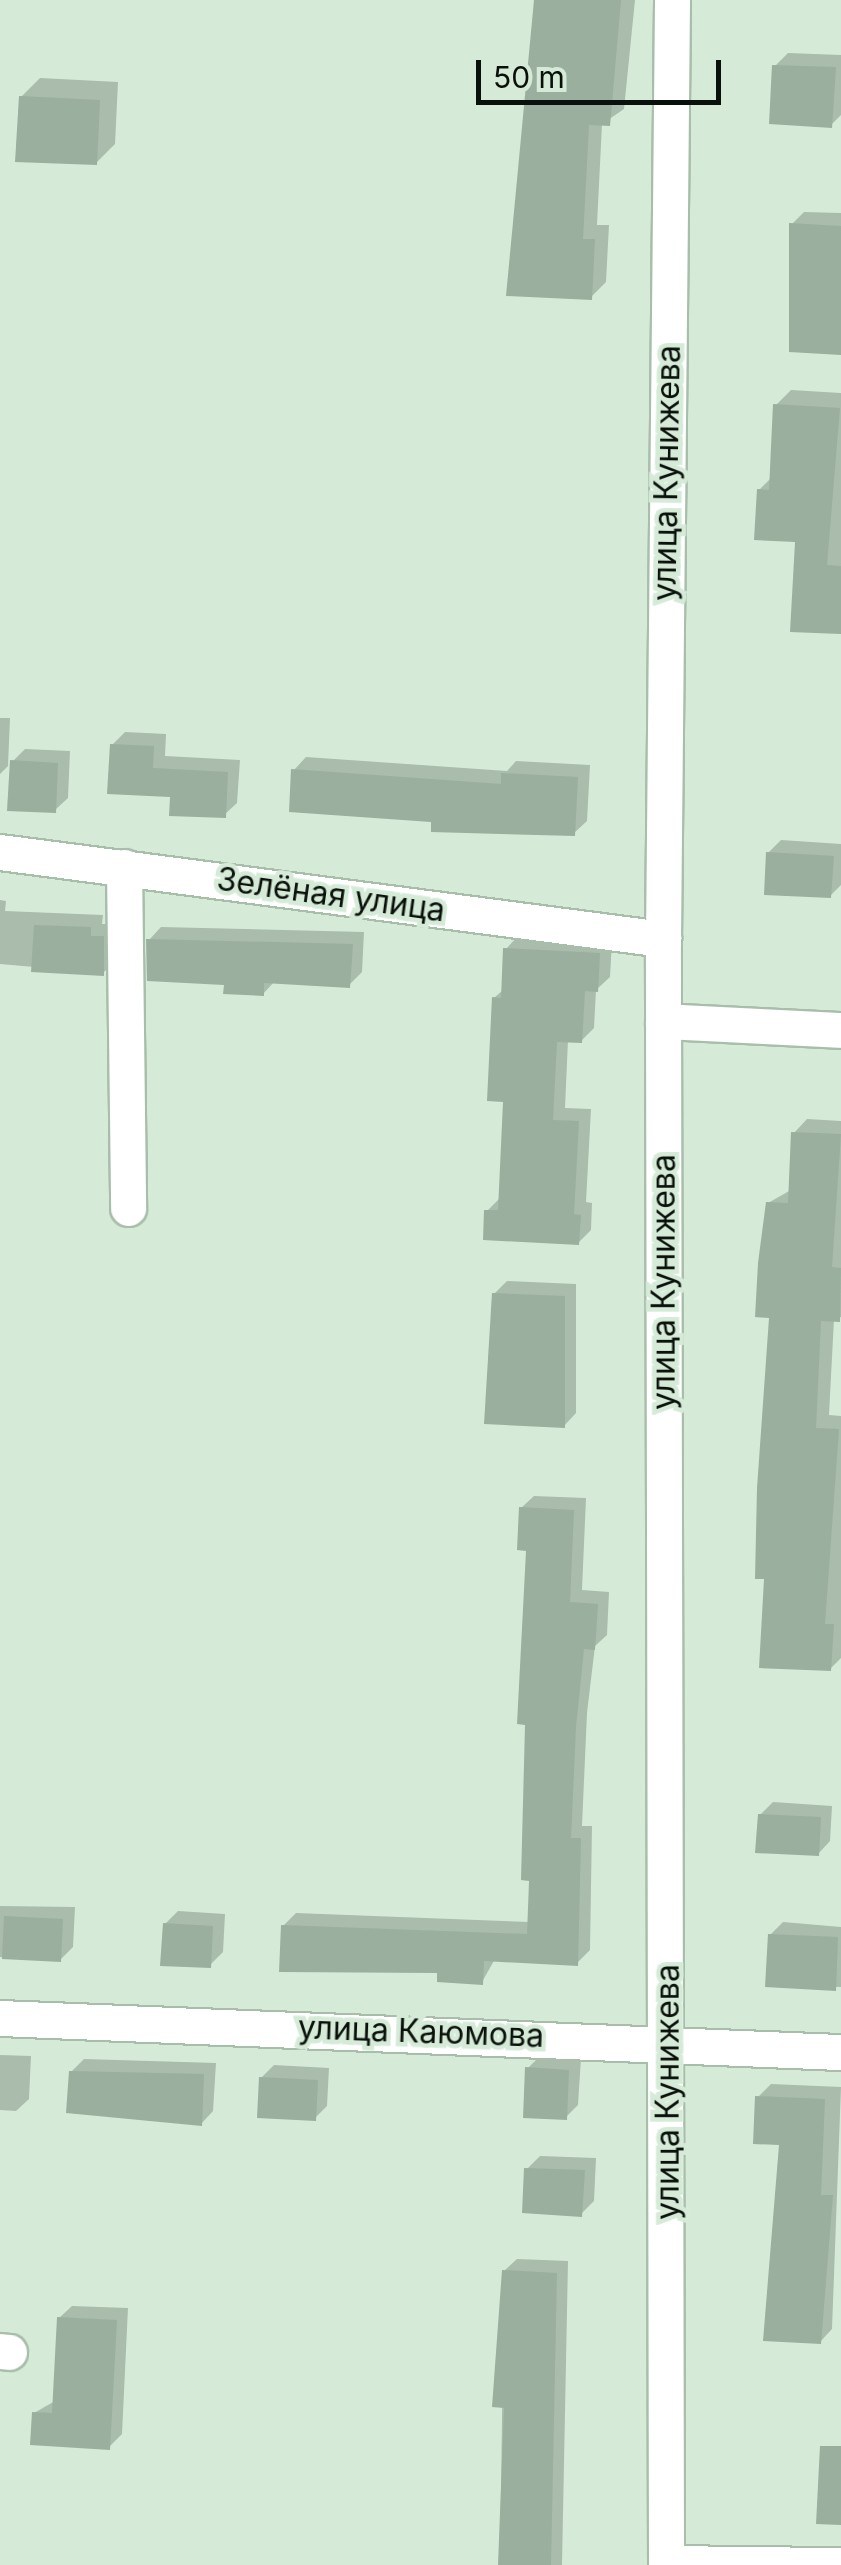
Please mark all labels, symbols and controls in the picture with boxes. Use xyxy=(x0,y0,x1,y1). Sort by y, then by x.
scale bar xyxy=(481,40,726,102)
text: 50 m xyxy=(493,59,565,95)
street label: улица Кунижева xyxy=(646,345,688,601)
street label: Зелёная улица xyxy=(214,860,448,930)
street label: улица Кунижева xyxy=(645,1154,683,1410)
street label: улица Кунижева xyxy=(649,1964,687,2220)
street label: улица Каюмова xyxy=(297,2009,545,2055)

